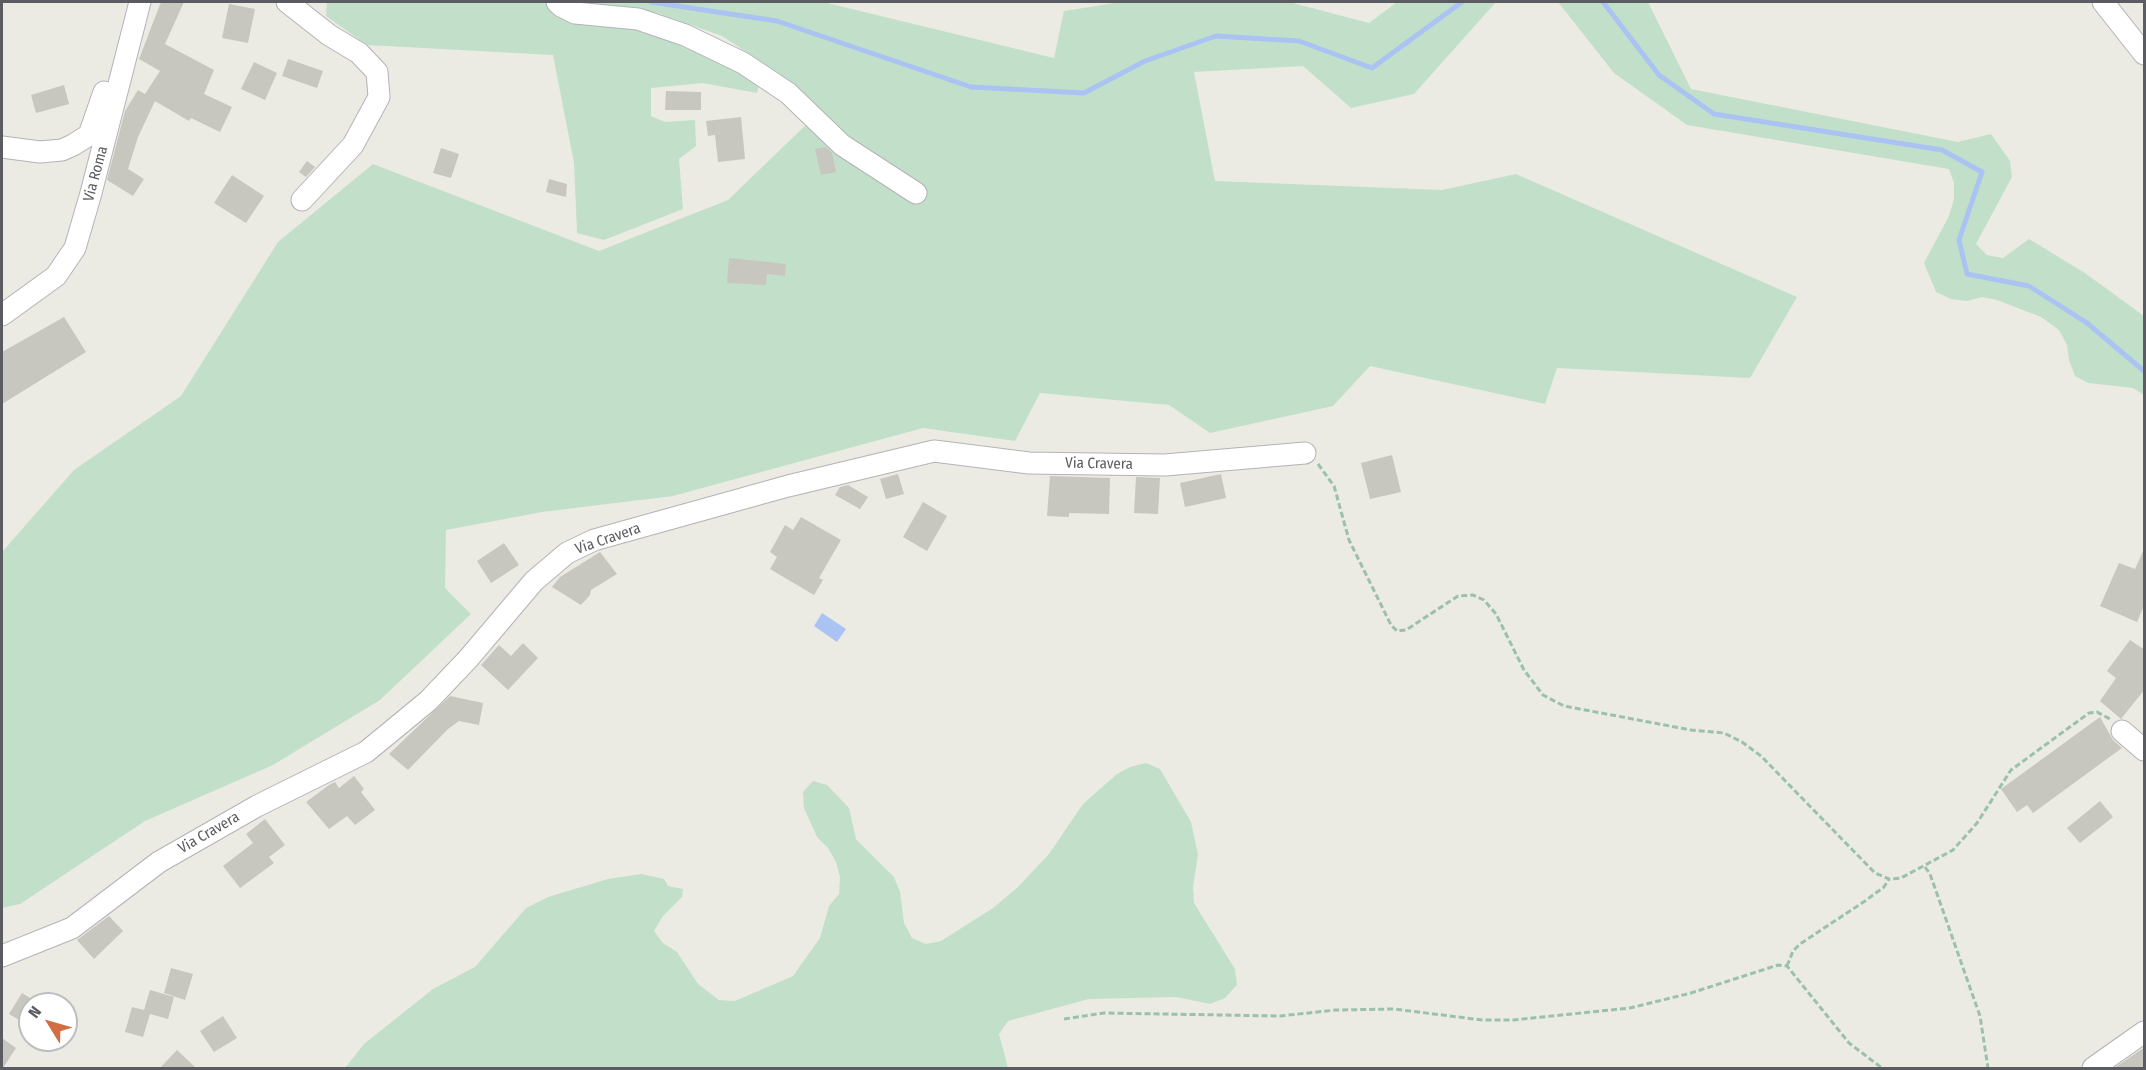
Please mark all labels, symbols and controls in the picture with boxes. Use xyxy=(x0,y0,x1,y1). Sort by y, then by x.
street label: Via Roma xyxy=(80,144,112,204)
street label: Via Cravera xyxy=(1065,454,1133,474)
street label: Via Cravera xyxy=(573,519,643,559)
street label: Via Cravera xyxy=(175,808,243,858)
north arrow xyxy=(18,992,78,1052)
text: N xyxy=(24,1003,45,1022)

